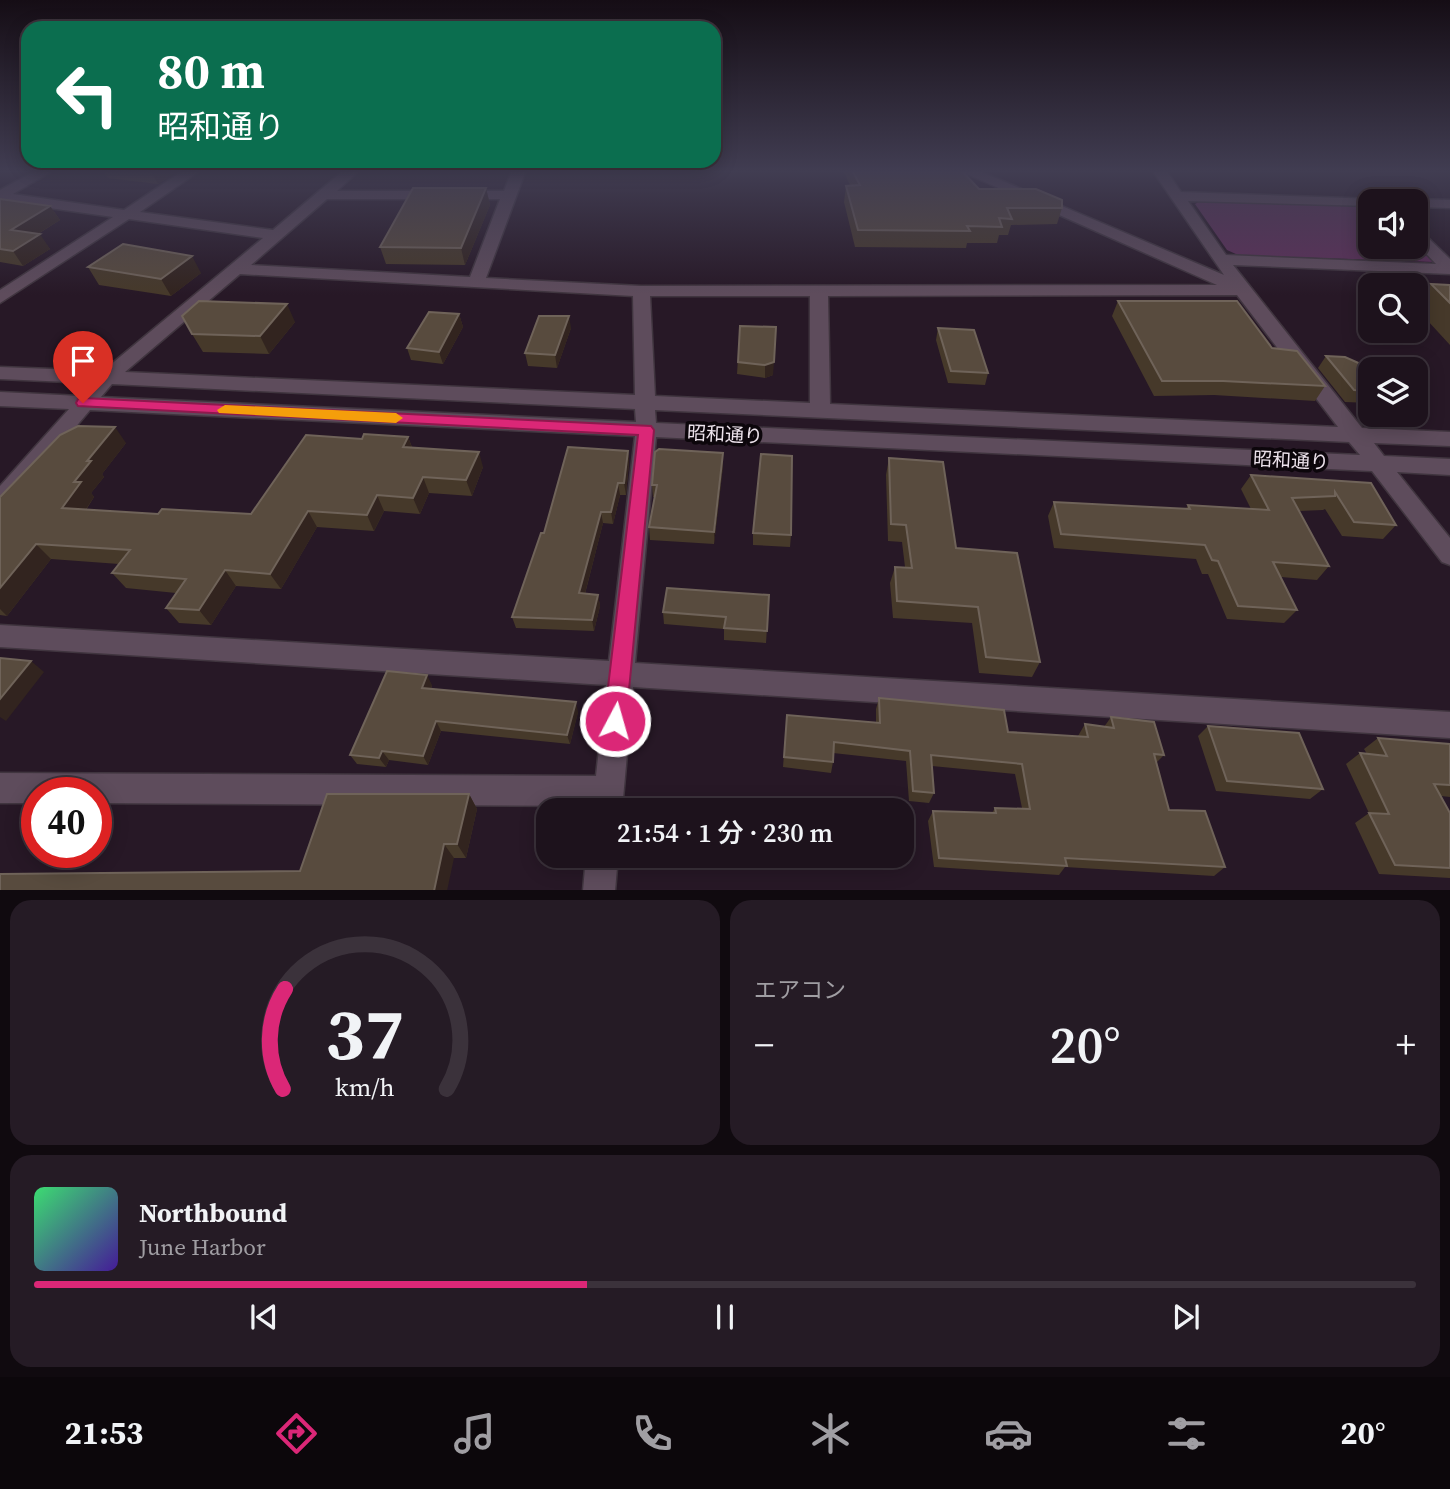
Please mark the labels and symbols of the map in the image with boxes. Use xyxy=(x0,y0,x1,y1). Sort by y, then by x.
pin xyxy=(53,331,113,403)
street label: 昭和通り xyxy=(686,419,764,449)
street label: 昭和通り xyxy=(1252,445,1330,475)
position arrow xyxy=(578,684,652,758)
speed limit sign: 40 xyxy=(21,777,112,868)

